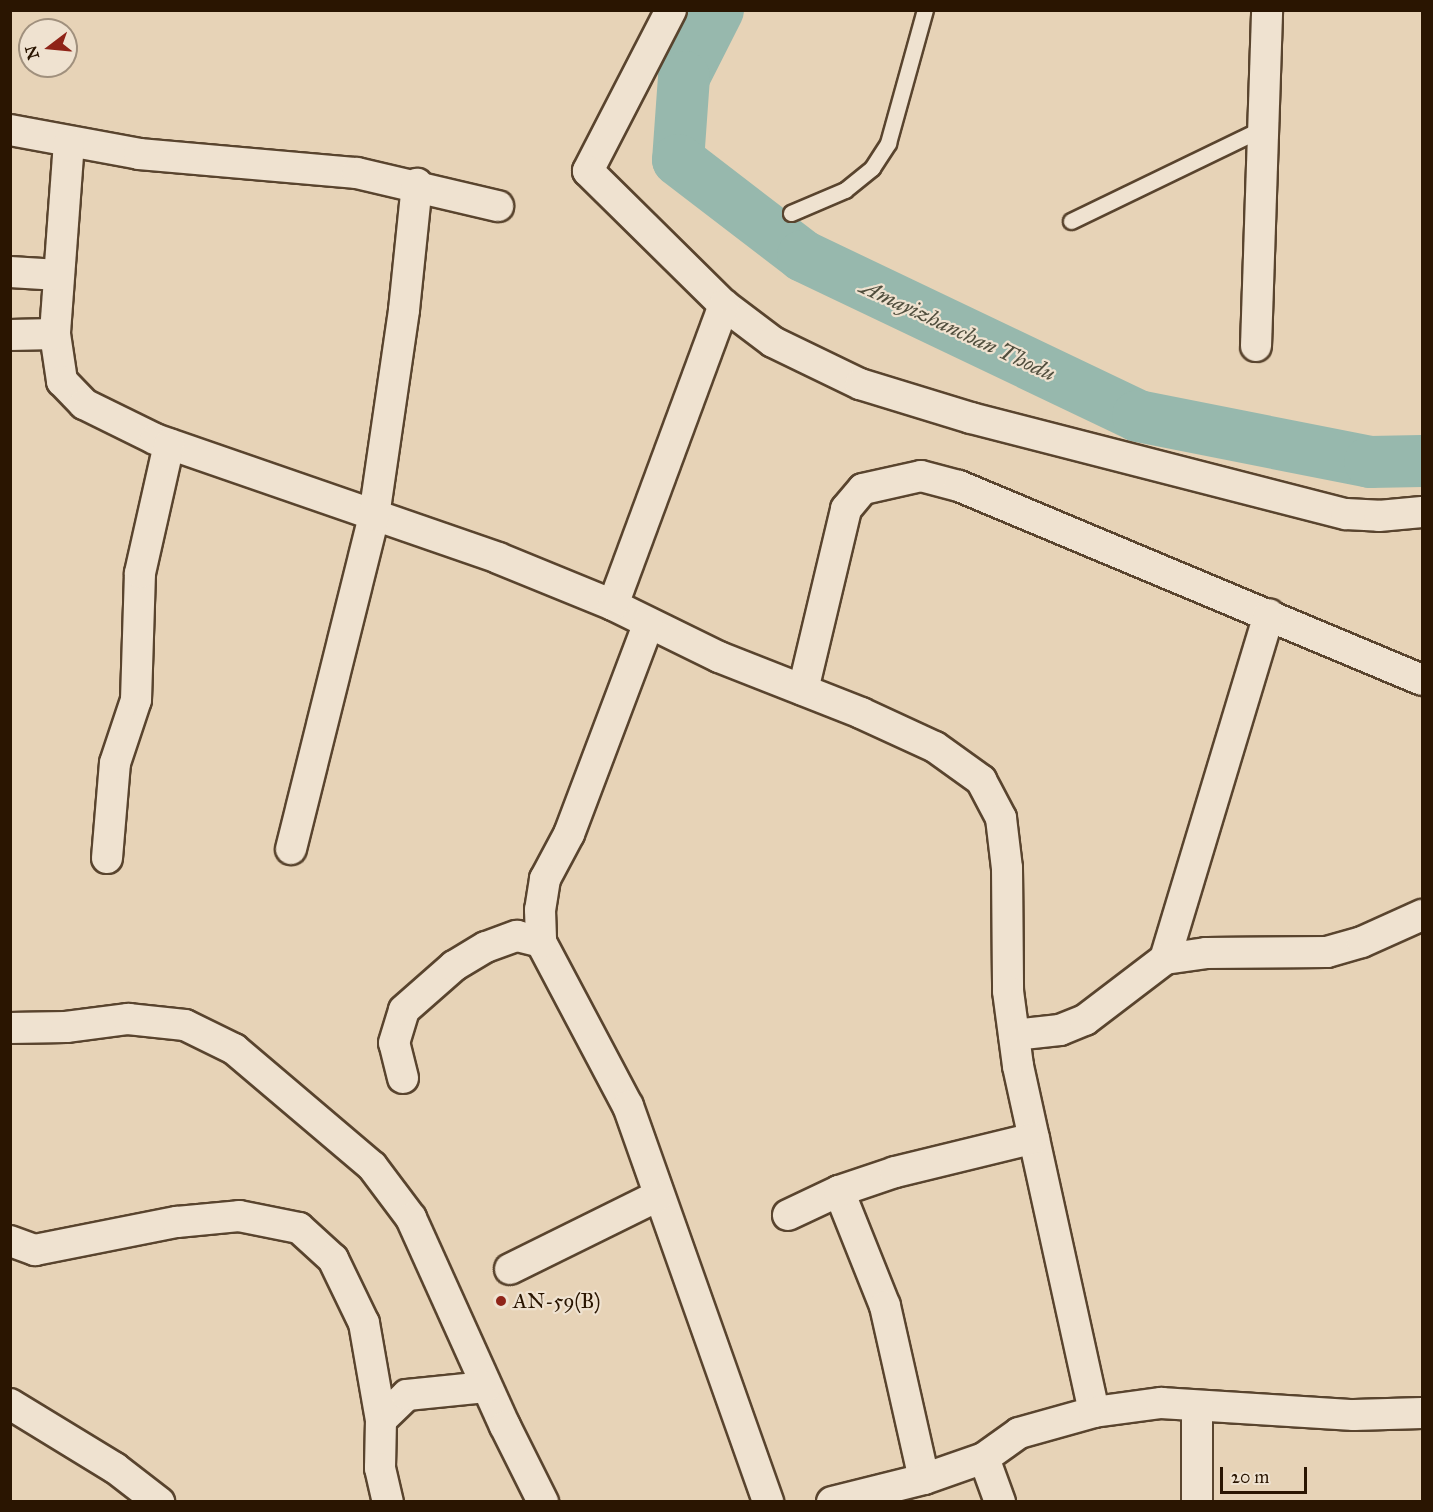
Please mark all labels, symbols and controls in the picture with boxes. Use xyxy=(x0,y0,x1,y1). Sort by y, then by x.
north arrow xyxy=(18,18,78,78)
text: N xyxy=(21,43,43,62)
water label: Amayizhanchan Thodu xyxy=(856,273,1060,387)
place label: AN-59(B) xyxy=(513,1288,600,1314)
marker: AN-59(B) xyxy=(494,1294,508,1308)
scale bar xyxy=(1223,1455,1310,1493)
text: 20 m xyxy=(1231,1466,1269,1488)

